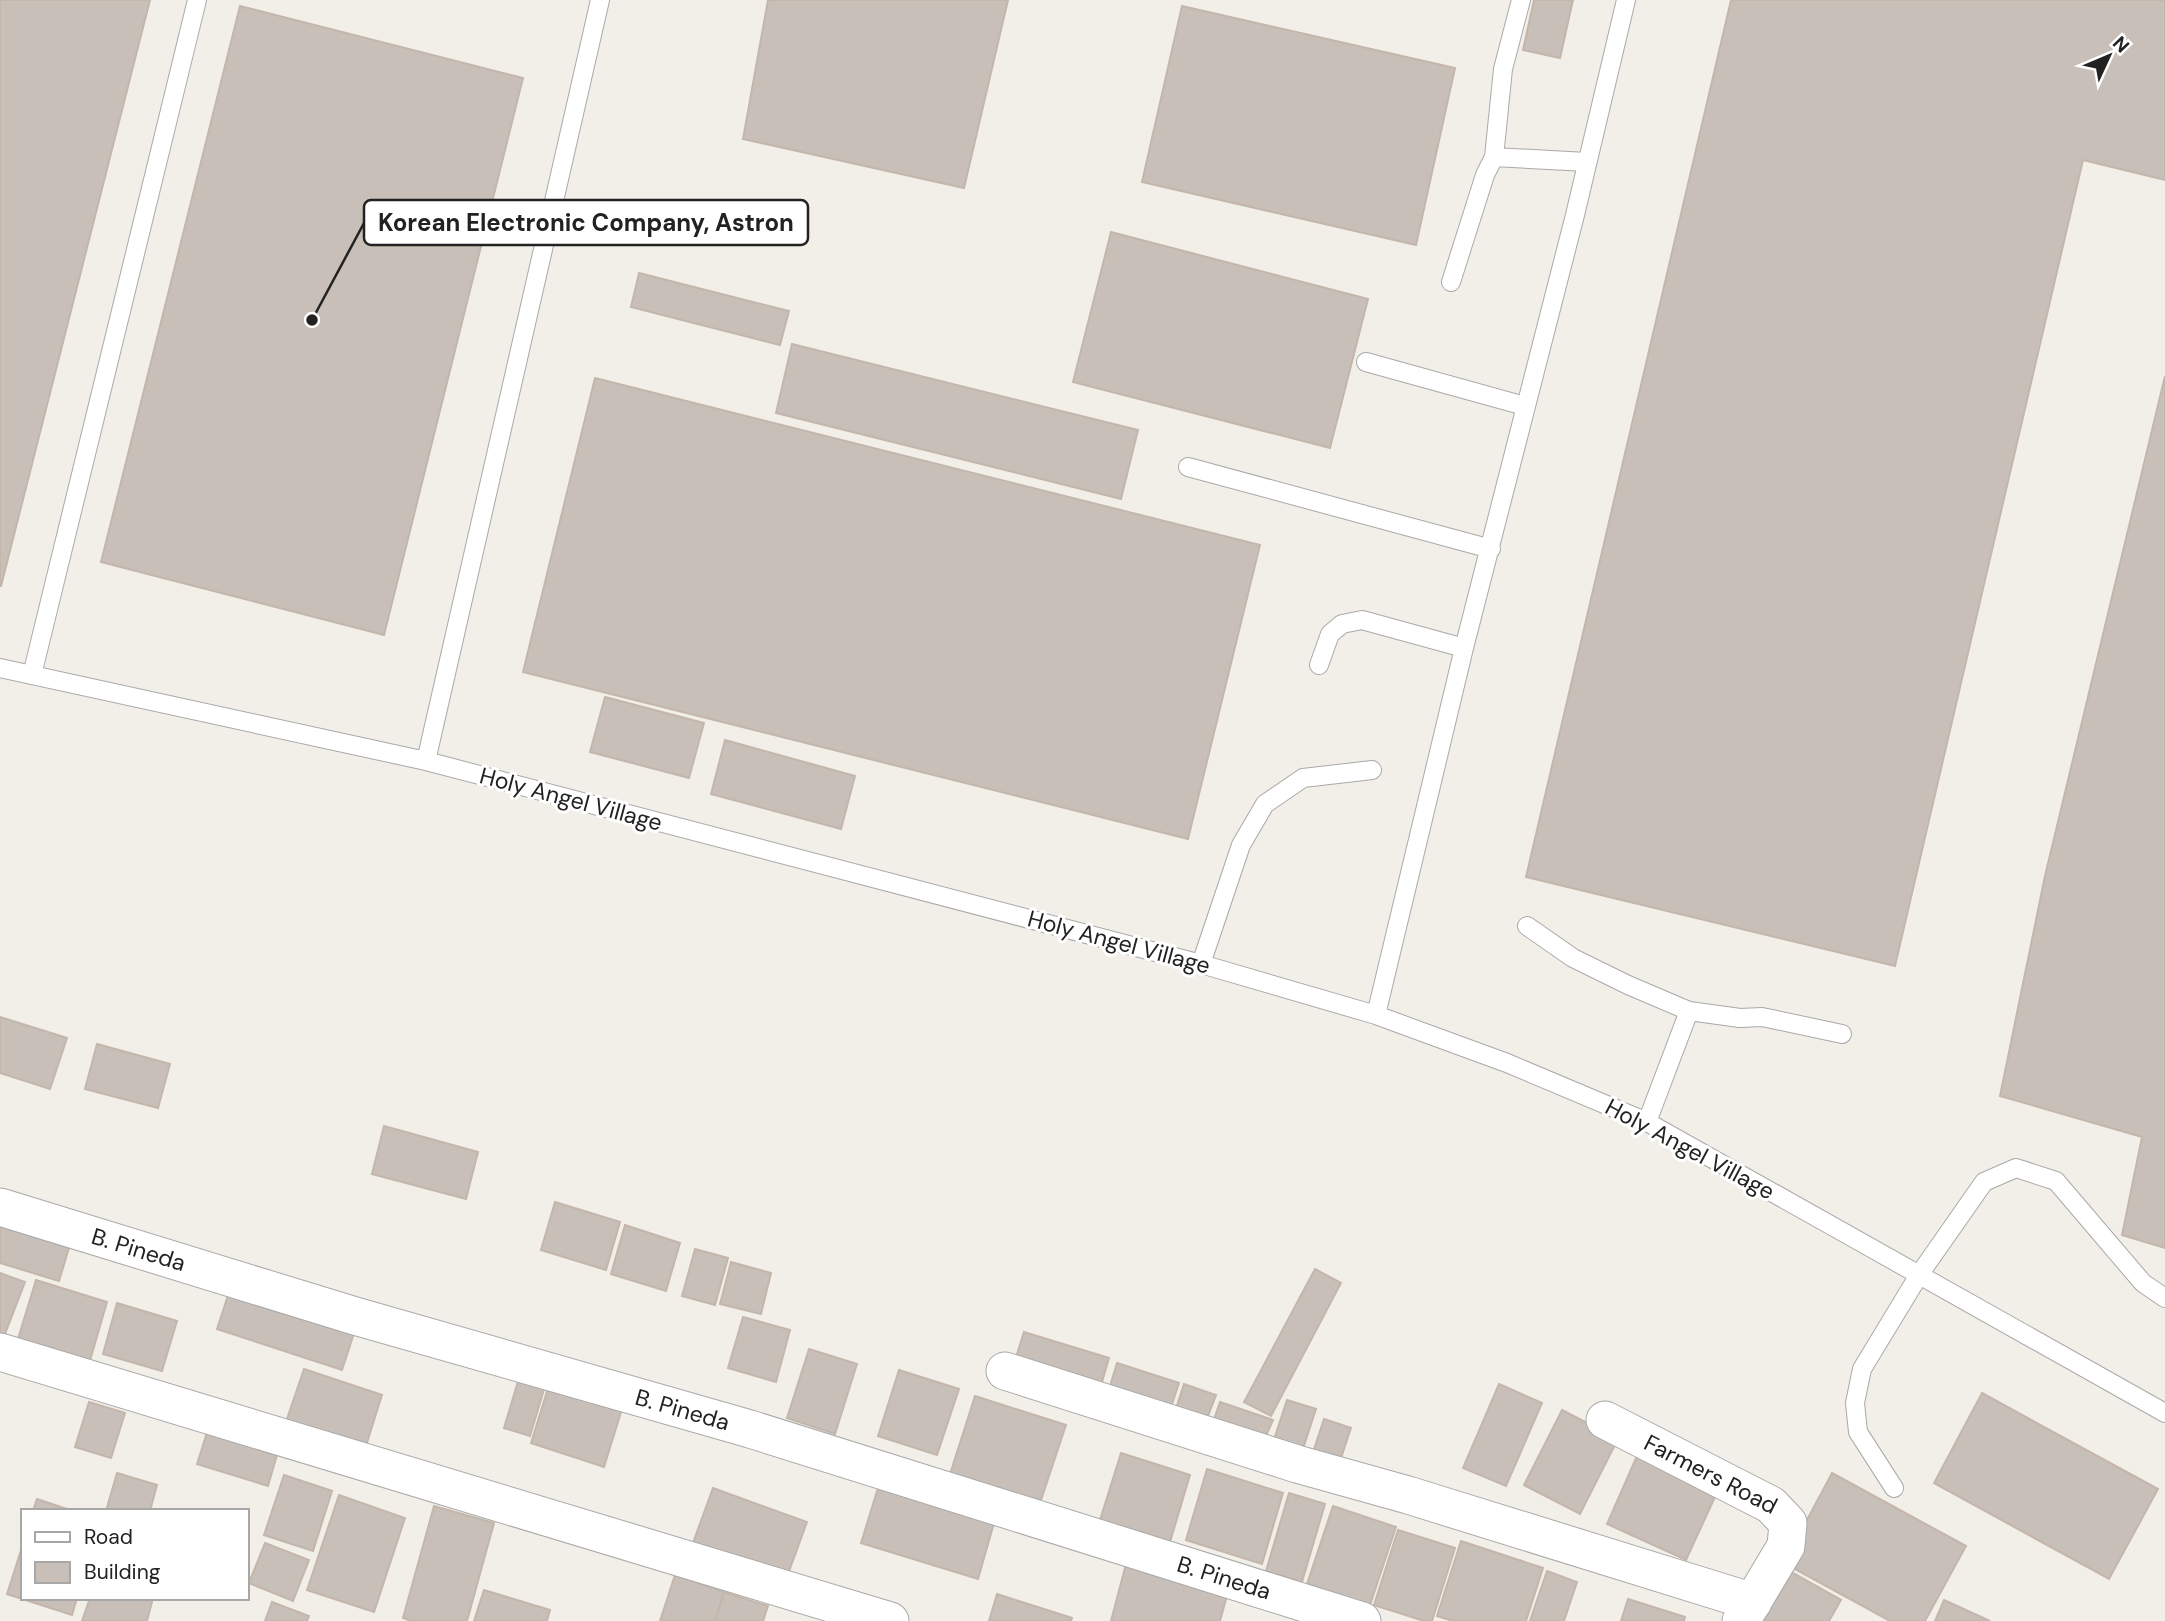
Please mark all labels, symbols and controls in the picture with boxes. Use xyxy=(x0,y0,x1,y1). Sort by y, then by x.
north arrow xyxy=(2074,21,2144,91)
text: N xyxy=(2107,31,2135,58)
callout: Korean Electronic Company, Astron xyxy=(364,200,808,245)
text: Korean Electronic Company, Astron xyxy=(378,207,794,238)
street label: Holy Angel Village xyxy=(477,760,665,838)
street label: Holy Angel Village xyxy=(1025,903,1213,981)
street label: Holy Angel Village xyxy=(1600,1092,1780,1206)
street label: B. Pineda xyxy=(88,1221,189,1278)
street label: B. Pineda xyxy=(632,1382,733,1437)
street label: Farmers Road xyxy=(1639,1428,1783,1521)
legend xyxy=(21,1509,248,1600)
text: Road xyxy=(84,1523,133,1551)
street label: B. Pineda xyxy=(1173,1549,1275,1606)
text: Building xyxy=(84,1558,161,1586)

